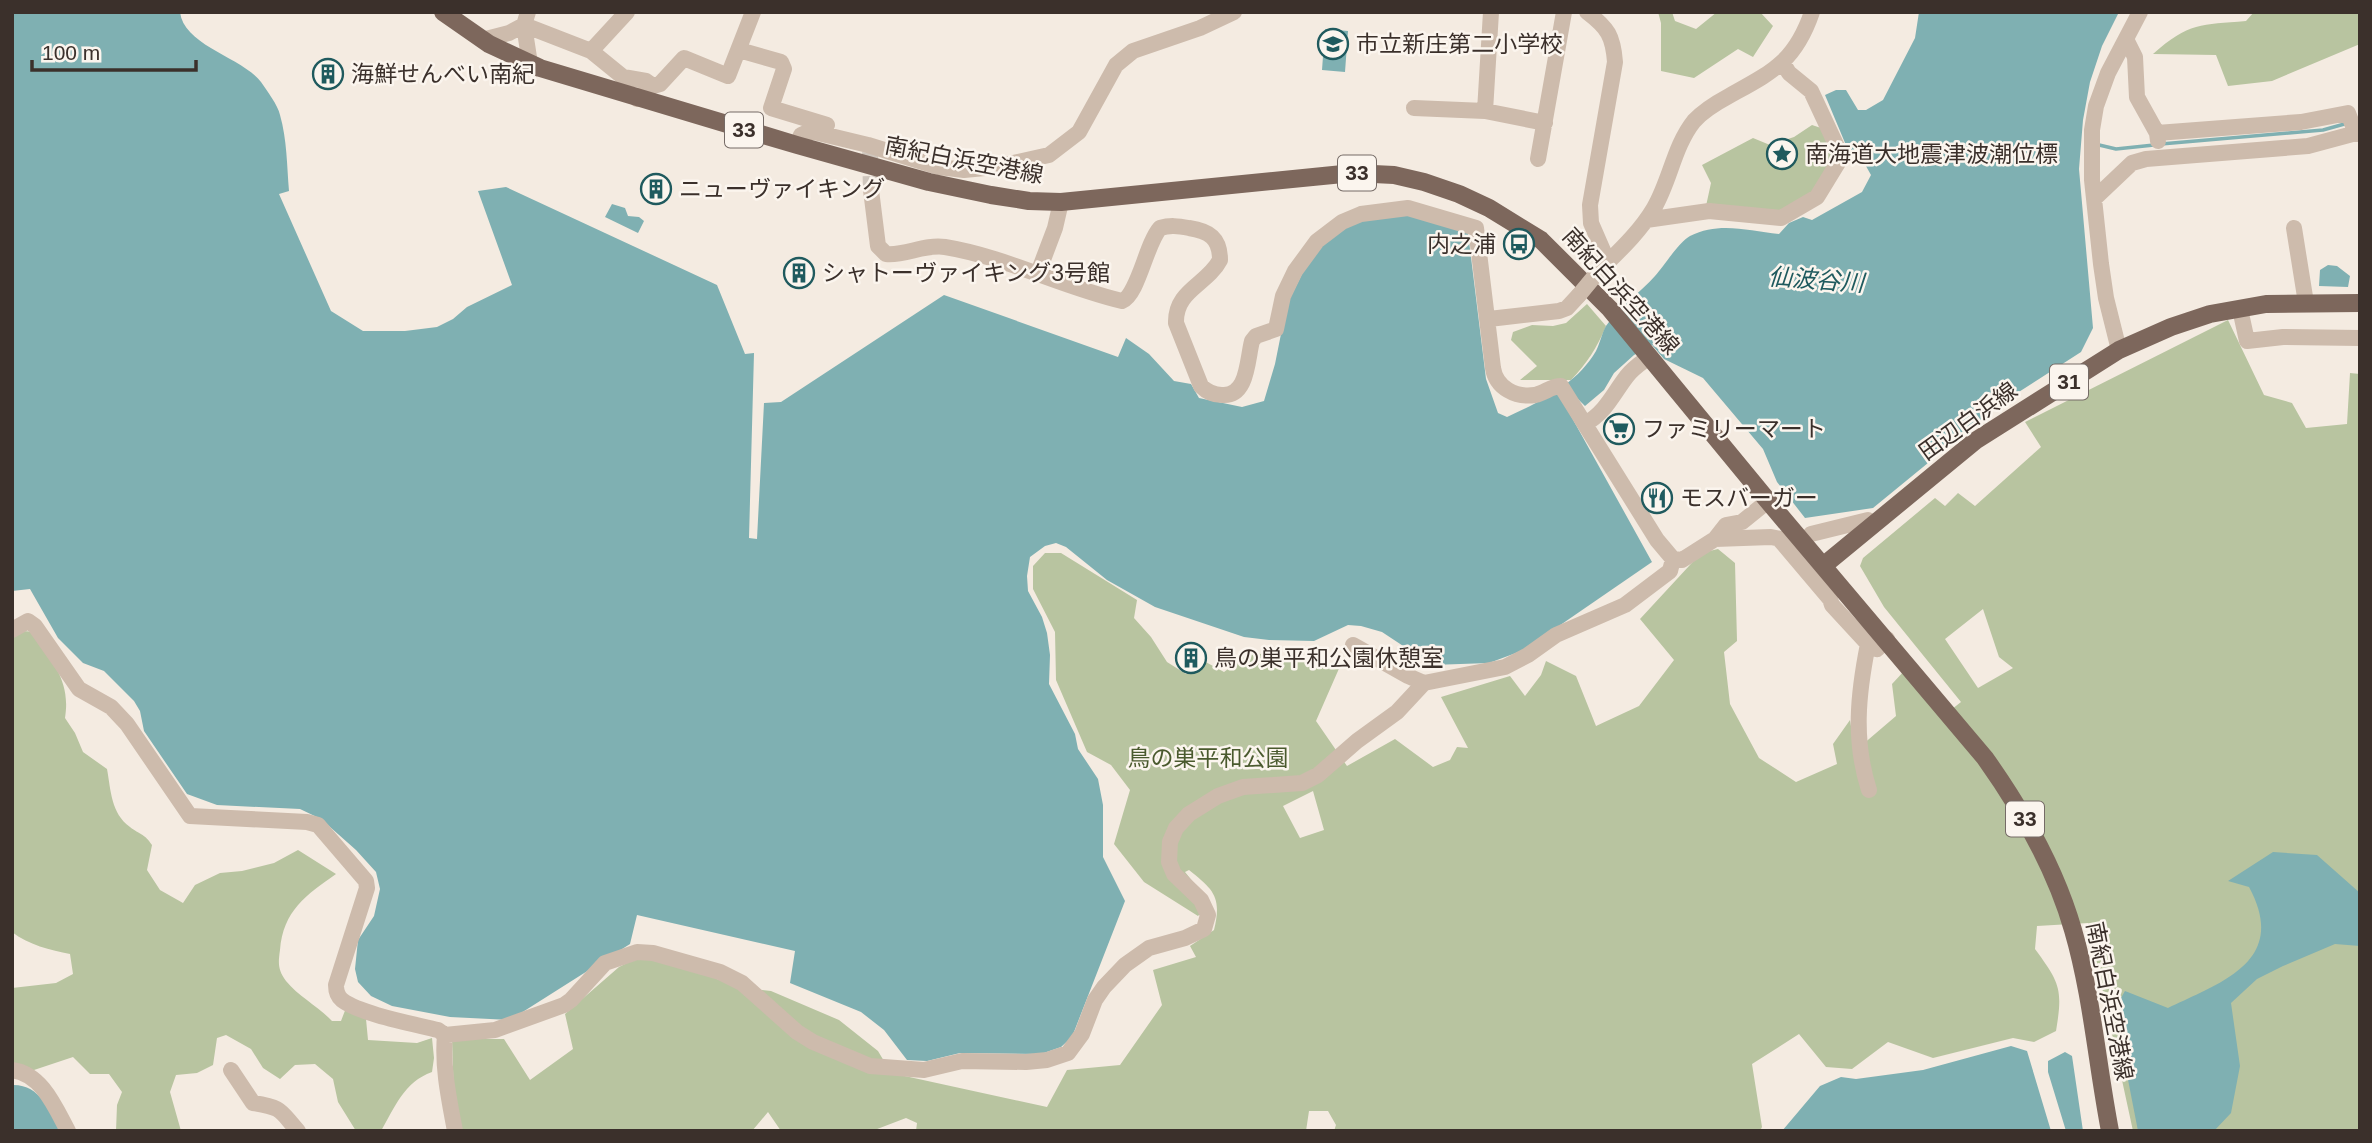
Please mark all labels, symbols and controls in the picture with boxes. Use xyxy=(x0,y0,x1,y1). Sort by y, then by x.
school or university icon: 市立新庄第二小学校 xyxy=(1316,27,1350,61)
scale bar xyxy=(32,28,196,72)
place label: 市立新庄第二小学校 xyxy=(1356,31,1563,57)
text: 100 m xyxy=(42,41,100,64)
building icon: 海鮮せんべい南紀 xyxy=(311,57,345,91)
place label: 海鮮せんべい南紀 xyxy=(351,61,535,87)
road number: 33 xyxy=(725,113,763,148)
street label: 南紀白浜空港線 xyxy=(882,132,1046,188)
place icon: 南海道大地震津波潮位標 xyxy=(1765,137,1799,171)
place label: 南海道大地震津波潮位標 xyxy=(1805,141,2058,167)
road number: 33 xyxy=(1338,156,1376,190)
building icon: ニューヴァイキング xyxy=(639,172,673,206)
place label: ニューヴァイキング xyxy=(679,176,885,202)
street label: 南紀白浜空港線 xyxy=(1557,222,1685,360)
bus stop icon: 内之浦 xyxy=(1502,227,1536,261)
place label: 内之浦 xyxy=(1427,231,1496,257)
building icon: シャトーヴァイキング3号館 xyxy=(782,256,816,290)
place label: シャトーヴァイキング3号館 xyxy=(822,260,1110,286)
water label: 仙波谷川 xyxy=(1767,263,1868,297)
road number: 31 xyxy=(2050,364,2088,400)
street label: 田辺白浜線 xyxy=(1914,377,2022,465)
supermarket icon: ファミリーマート xyxy=(1602,412,1636,446)
place label: ファミリーマート xyxy=(1642,416,1826,442)
restaurant icon: モスバーガー xyxy=(1640,481,1674,515)
place label: モスバーガー xyxy=(1680,485,1818,511)
building icon: 鳥の巣平和公園休憩室 xyxy=(1174,641,1208,675)
place label: 鳥の巣平和公園休憩室 xyxy=(1214,645,1444,671)
park label: 鳥の巣平和公園 xyxy=(1128,745,1289,771)
road number: 33 xyxy=(2006,802,2044,836)
street label: 南紀白浜空港線 xyxy=(2082,919,2138,1083)

